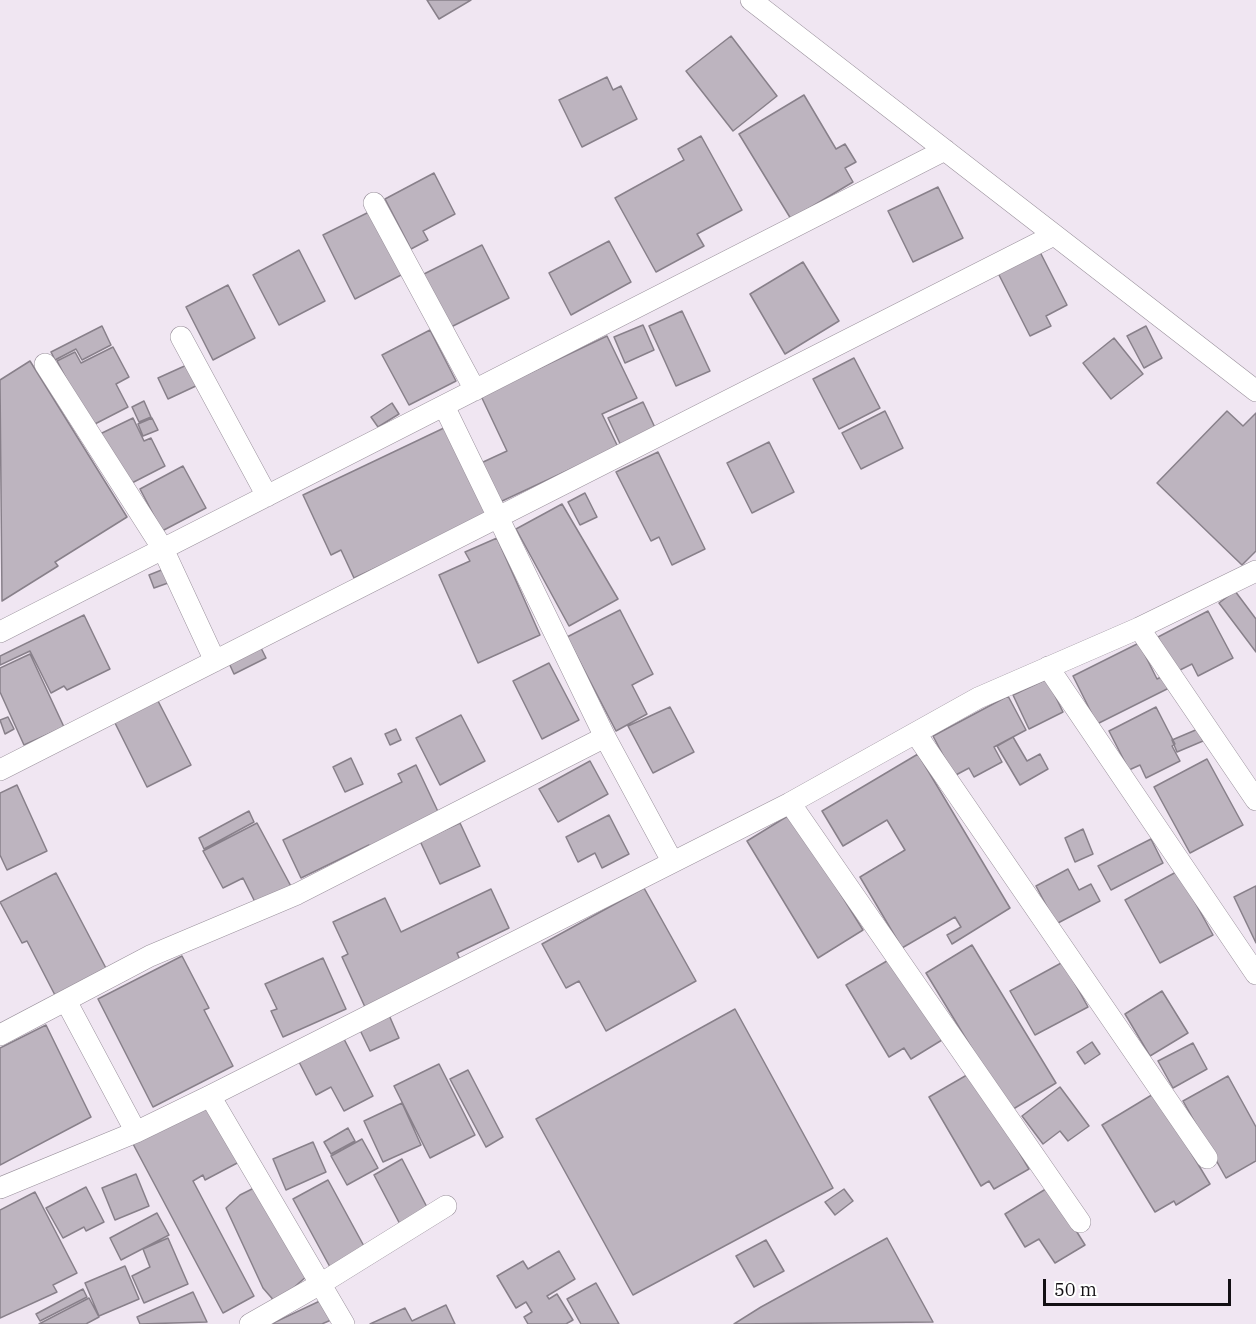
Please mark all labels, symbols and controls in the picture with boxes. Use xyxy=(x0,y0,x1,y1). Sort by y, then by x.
scale bar xyxy=(1046,1267,1234,1305)
text: 50 m xyxy=(1054,1278,1097,1301)

